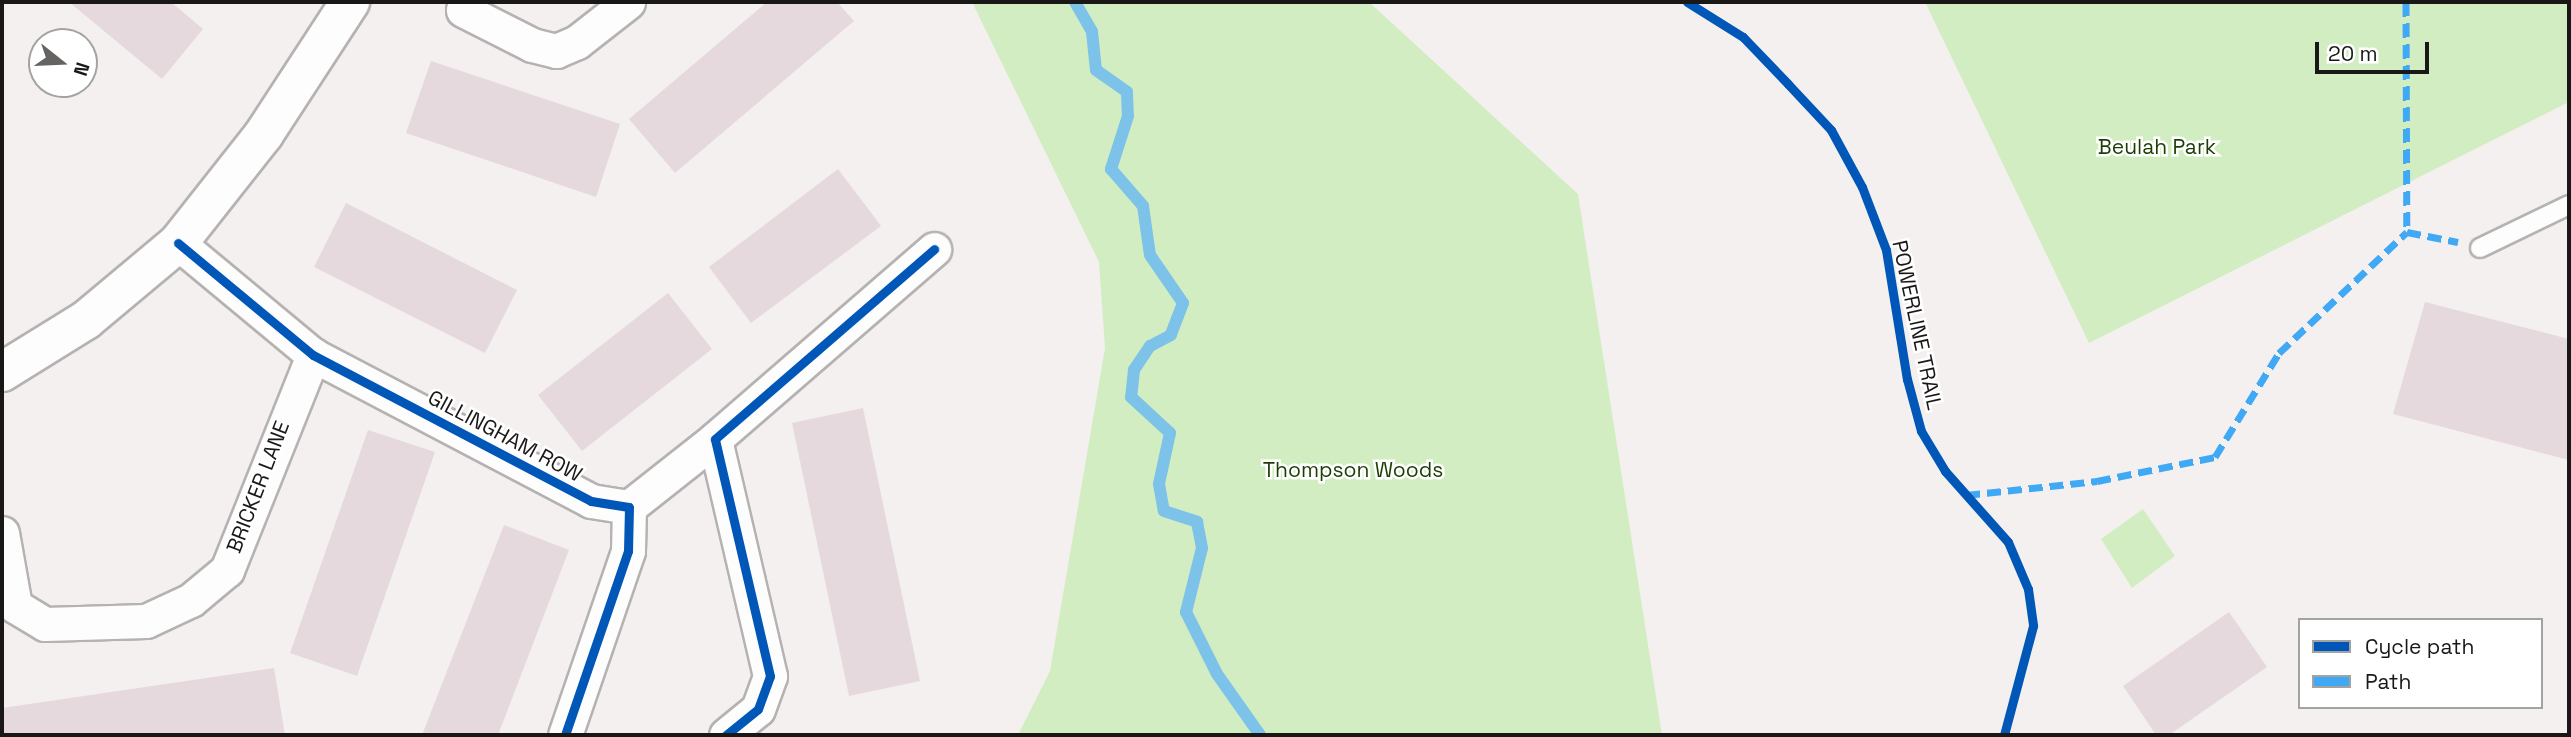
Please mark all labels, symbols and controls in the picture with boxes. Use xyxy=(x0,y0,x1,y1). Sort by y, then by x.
north arrow xyxy=(28,28,98,98)
scale bar xyxy=(2319,28,2433,72)
text: 20 m xyxy=(2328,40,2378,67)
text: N xyxy=(68,59,95,79)
park label: Beulah Park xyxy=(2098,134,2216,160)
street label: POWERLINE TRAIL xyxy=(1887,238,1947,412)
street label: GILLINGHAM ROW xyxy=(424,385,586,487)
street label: BRICKER LANE xyxy=(221,417,295,557)
park label: Thompson Woods xyxy=(1263,457,1443,483)
legend xyxy=(2298,618,2543,709)
text: Cycle path xyxy=(2365,633,2474,660)
text: Path xyxy=(2365,668,2411,695)

